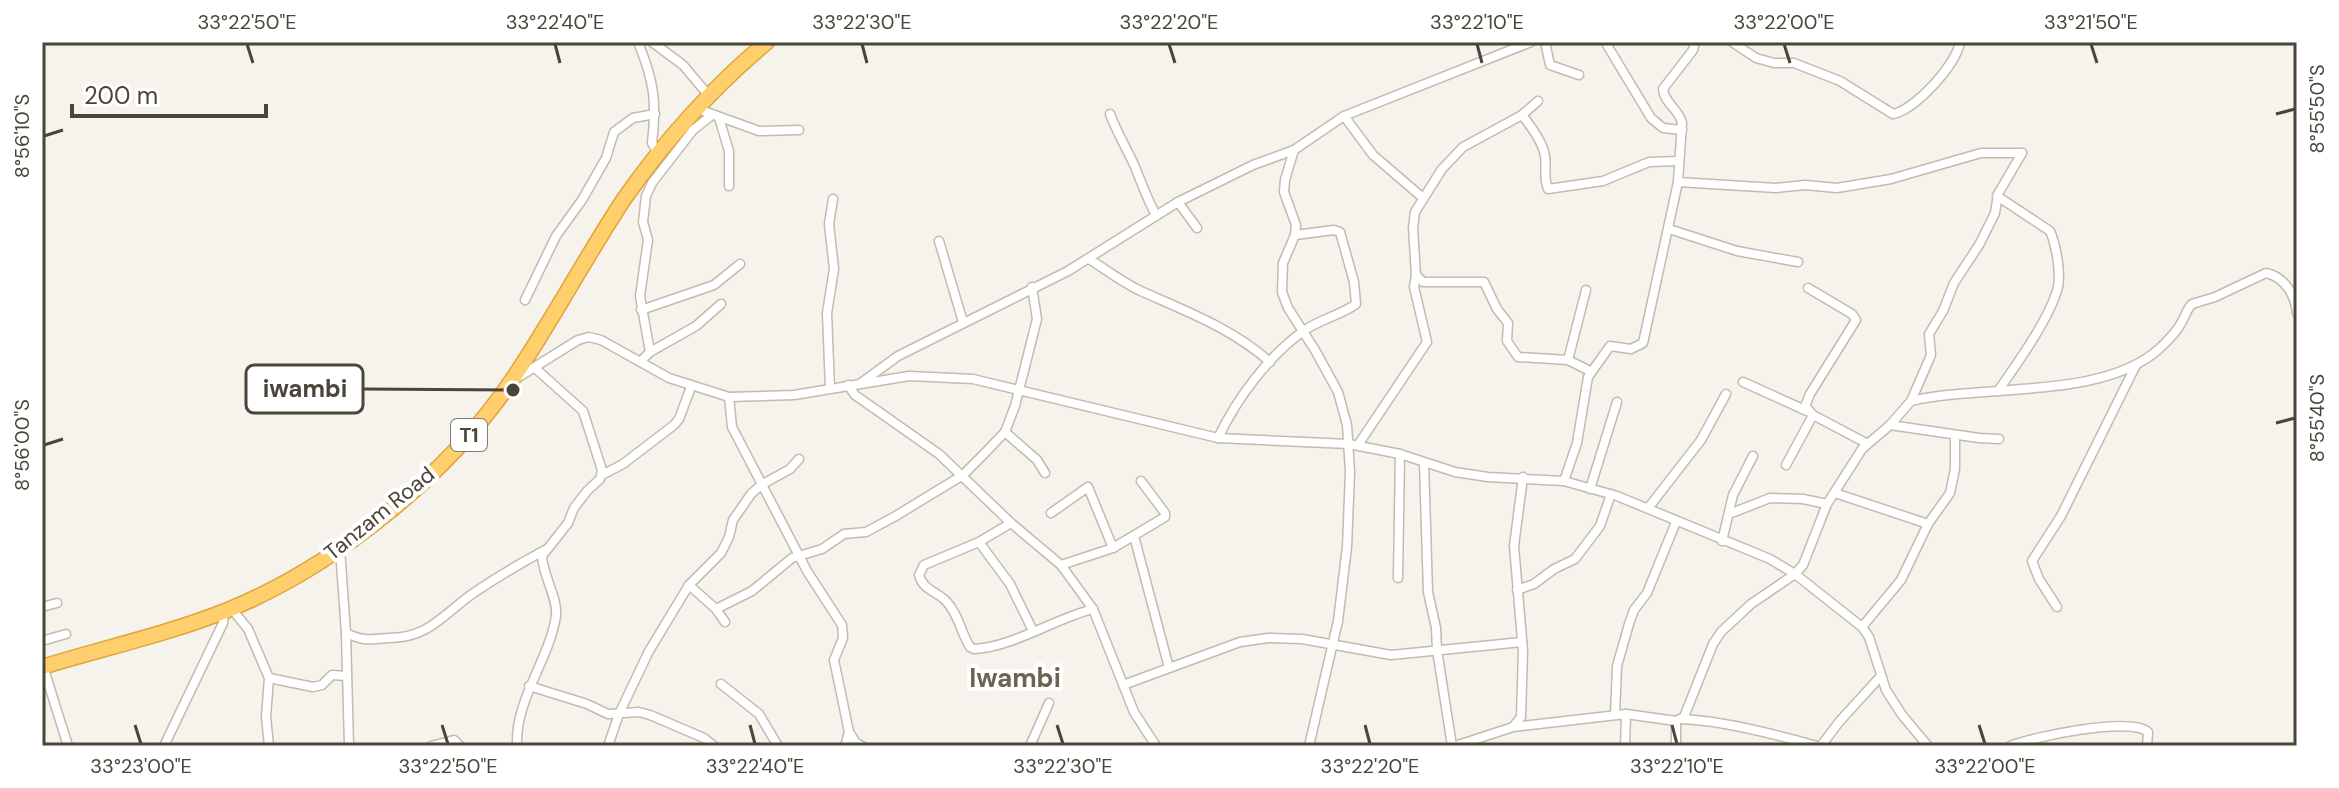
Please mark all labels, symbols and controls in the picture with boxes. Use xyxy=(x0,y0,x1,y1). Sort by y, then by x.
text: 33°22'50"E xyxy=(197,9,297,35)
text: 33°22'40"E xyxy=(506,9,604,35)
text: 33°22'30"E xyxy=(812,9,912,35)
text: 33°22'20"E xyxy=(1120,9,1218,35)
text: 33°22'10"E xyxy=(1430,9,1524,35)
text: 33°22'00"E xyxy=(1733,9,1835,35)
text: 33°21'50"E xyxy=(2044,9,2138,35)
text: 8°55'50"S xyxy=(2304,65,2330,153)
scale bar xyxy=(72,68,266,118)
text: 200 m xyxy=(84,80,158,111)
text: 8°56'10"S xyxy=(9,94,35,178)
callout: iwambi xyxy=(246,365,363,413)
text: iwambi xyxy=(263,373,347,404)
text: 8°55'40"S xyxy=(2304,374,2330,462)
text: 8°56'00"S xyxy=(9,399,35,491)
road number: T1 xyxy=(451,419,487,451)
street label: Tanzam Road xyxy=(318,460,441,567)
district label: Iwambi xyxy=(969,661,1061,695)
text: 33°23'00"E xyxy=(90,753,192,779)
text: 33°22'50"E xyxy=(398,753,498,779)
text: 33°22'40"E xyxy=(706,753,804,779)
text: 33°22'30"E xyxy=(1013,753,1113,779)
text: 33°22'20"E xyxy=(1321,753,1419,779)
text: 33°22'10"E xyxy=(1630,753,1724,779)
text: 33°22'00"E xyxy=(1934,753,2036,779)

